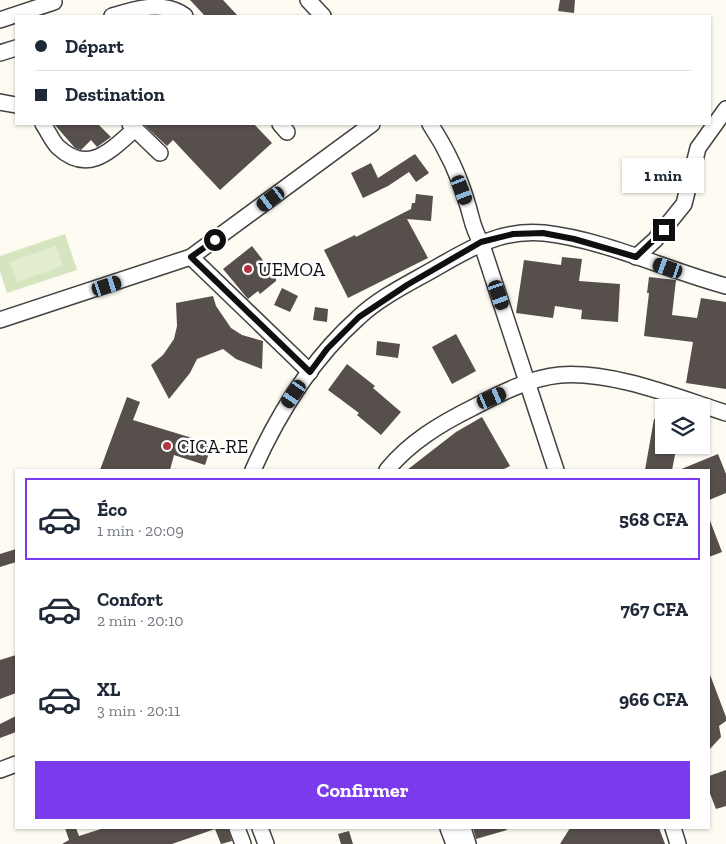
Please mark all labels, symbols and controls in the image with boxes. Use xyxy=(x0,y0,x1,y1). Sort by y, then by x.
text: Départ xyxy=(65,35,124,58)
text: Destination xyxy=(65,83,165,106)
callout: 1 min xyxy=(623,158,705,192)
text: 1 min xyxy=(644,166,682,185)
car xyxy=(449,173,474,207)
car xyxy=(254,184,287,214)
route end xyxy=(653,219,675,241)
route start xyxy=(204,229,226,251)
car xyxy=(651,256,684,280)
place label: UEMOA xyxy=(258,258,326,281)
marker: UEMOA xyxy=(242,263,254,275)
car xyxy=(90,274,123,298)
car xyxy=(487,278,510,312)
car xyxy=(279,377,308,411)
car xyxy=(475,385,508,411)
map controls xyxy=(655,399,710,454)
button: layers xyxy=(655,399,710,454)
place label: CICA-RE xyxy=(177,435,248,458)
marker: CICA-RE xyxy=(161,440,173,452)
icon: car xyxy=(37,497,82,542)
text: Éco xyxy=(97,498,127,521)
text: 568 CFA xyxy=(619,508,688,531)
text: 1 min · 20:09 xyxy=(97,521,184,540)
icon: car xyxy=(37,587,82,632)
text: Confort xyxy=(97,588,163,611)
text: 767 CFA xyxy=(620,598,688,621)
text: 2 min · 20:10 xyxy=(97,611,184,630)
icon: car xyxy=(37,677,82,722)
text: XL xyxy=(97,678,120,701)
text: 966 CFA xyxy=(619,688,688,711)
text: 3 min · 20:11 xyxy=(97,701,180,720)
button: Confirmer xyxy=(35,761,690,819)

